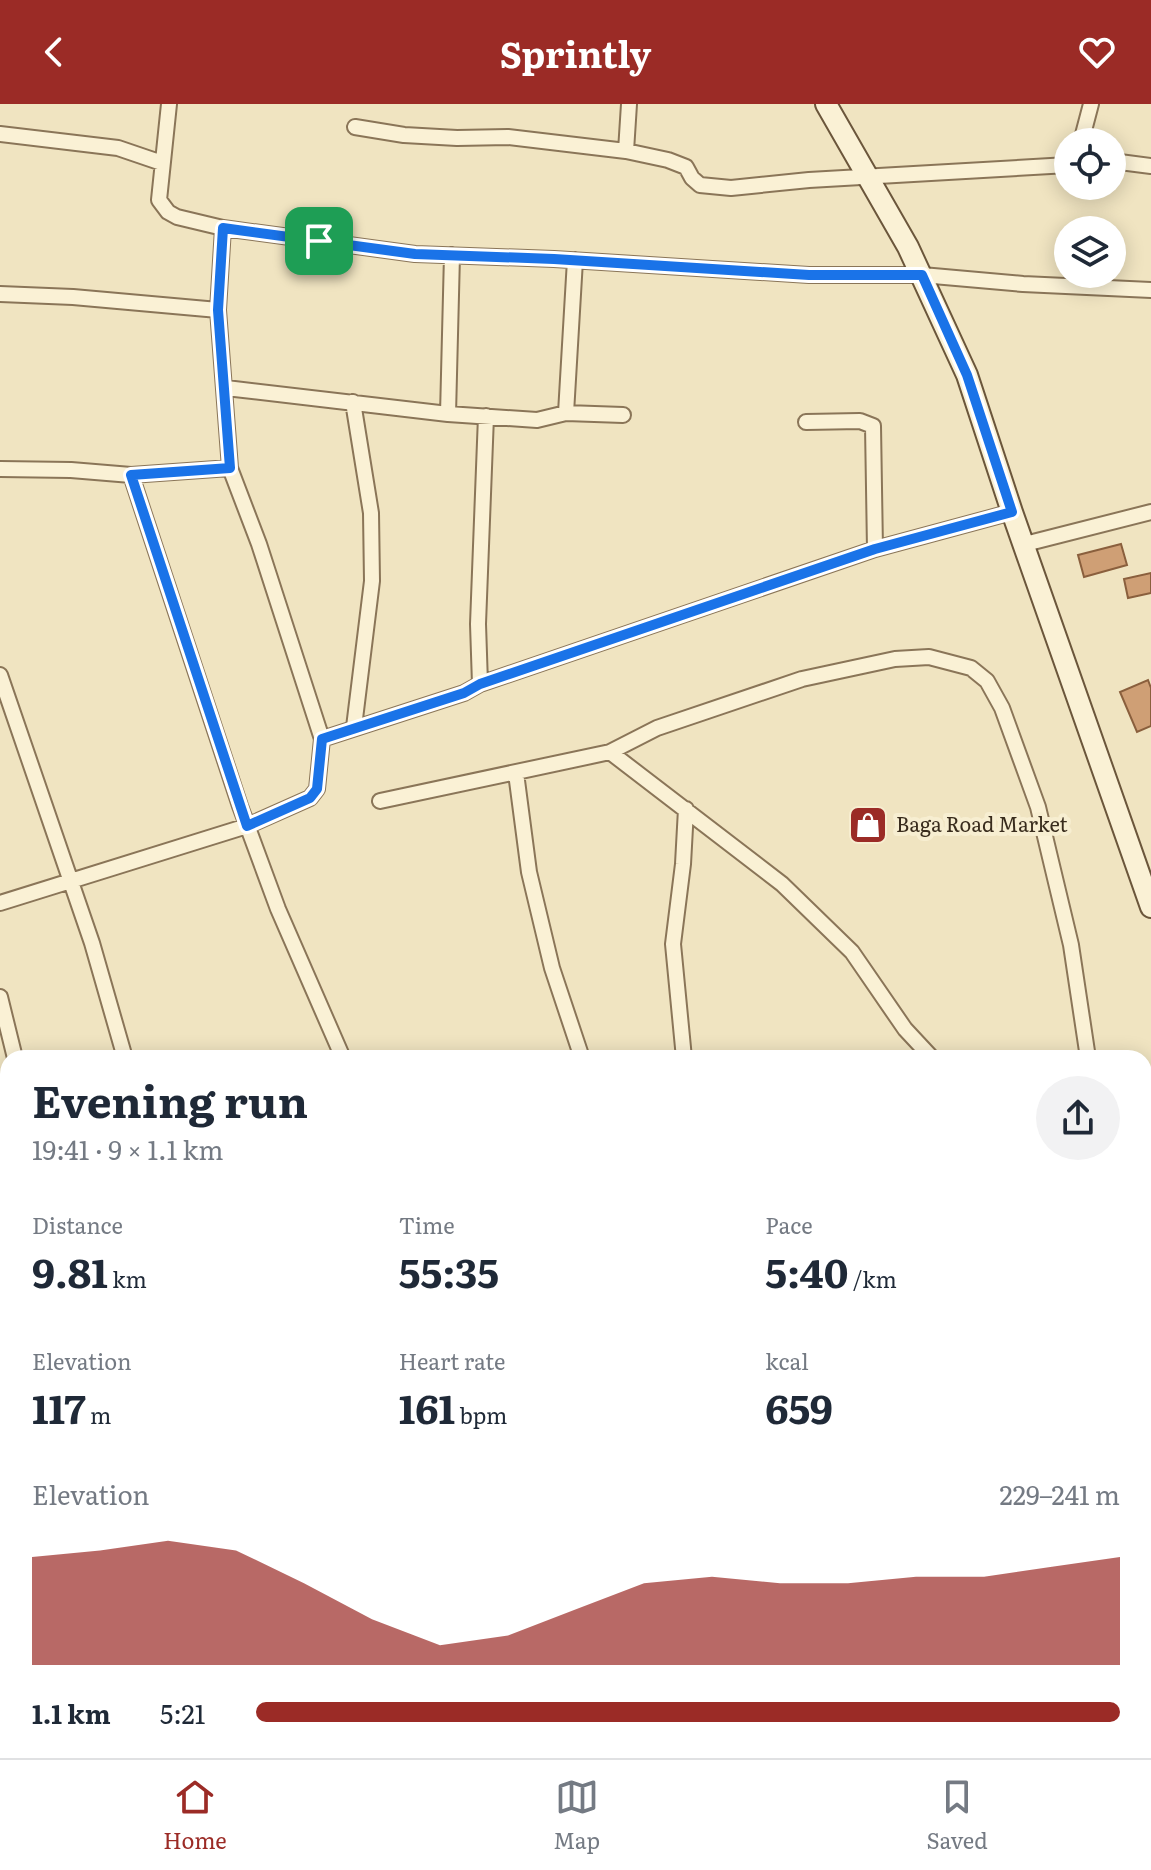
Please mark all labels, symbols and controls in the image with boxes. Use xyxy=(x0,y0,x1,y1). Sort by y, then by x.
text: Sprintly xyxy=(500,26,651,79)
icon: back xyxy=(32,30,76,74)
icon: heart xyxy=(1075,30,1119,74)
map controls xyxy=(1054,128,1126,288)
button: locate xyxy=(1054,128,1126,200)
pin xyxy=(285,207,353,275)
button: layers xyxy=(1054,216,1126,288)
icon: arrive xyxy=(297,219,341,263)
shop icon: Baga Road Market xyxy=(847,804,889,846)
place label: Baga Road Market xyxy=(896,808,1068,838)
text: Evening run xyxy=(32,1066,308,1132)
button: share xyxy=(1036,1076,1120,1160)
text: 19:41 · 9 × 1.1 km xyxy=(32,1129,223,1168)
text: Distance xyxy=(32,1208,123,1241)
text: Time xyxy=(399,1208,455,1241)
text: Pace xyxy=(765,1208,813,1241)
text: 9.81 xyxy=(32,1241,108,1300)
text: 55:35 xyxy=(399,1241,499,1300)
text: 5:40 xyxy=(765,1241,848,1300)
text: km xyxy=(108,1262,147,1295)
text: /km xyxy=(848,1262,897,1295)
text: Elevation xyxy=(32,1344,131,1377)
text: Heart rate xyxy=(399,1344,505,1377)
text: kcal xyxy=(765,1344,809,1377)
text: 117 xyxy=(32,1377,86,1436)
text: 161 xyxy=(399,1377,455,1436)
text: 659 xyxy=(765,1377,833,1436)
text: m xyxy=(86,1398,111,1431)
text: bpm xyxy=(455,1398,507,1431)
text: Elevation xyxy=(32,1474,150,1513)
text: 229–241 m xyxy=(1000,1474,1120,1513)
text: 1.1 km xyxy=(32,1693,111,1732)
text: 5:21 xyxy=(160,1693,205,1732)
tab: Home xyxy=(163,1775,227,1856)
tab: Map xyxy=(553,1775,600,1856)
tab: Saved xyxy=(926,1775,988,1856)

